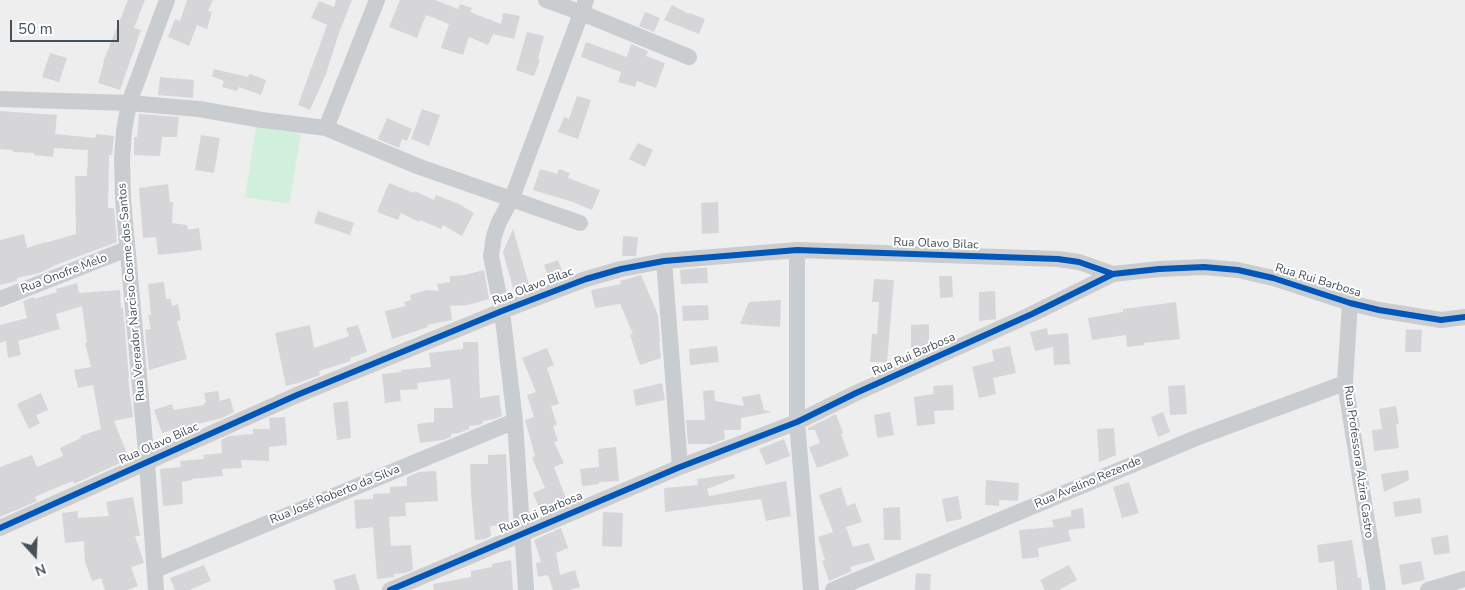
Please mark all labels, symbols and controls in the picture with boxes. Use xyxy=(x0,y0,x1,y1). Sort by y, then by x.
scale bar xyxy=(12,10,121,42)
text: 50 m xyxy=(18,19,53,39)
street label: Rua Vereador Narciso Cosme dos Santos xyxy=(115,182,149,402)
street label: Rua Olavo Bilac xyxy=(893,235,979,253)
street label: Rua Onofre Melo xyxy=(19,251,109,297)
street label: Rua Rui Barbosa xyxy=(1273,261,1363,301)
street label: Rua Olavo Bilac xyxy=(491,265,575,309)
street label: Rua Rui Barbosa xyxy=(870,330,958,380)
street label: Rua Professora Alzira Castro xyxy=(1340,385,1376,539)
street label: Rua Olavo Bilac xyxy=(117,420,201,468)
street label: Rua Avelino Rezende xyxy=(1033,454,1143,512)
street label: Rua José Roberto da Silva xyxy=(268,462,402,528)
street label: Rua Rui Barbosa xyxy=(497,489,585,537)
north arrow xyxy=(10,530,60,580)
text: N xyxy=(32,559,48,580)

